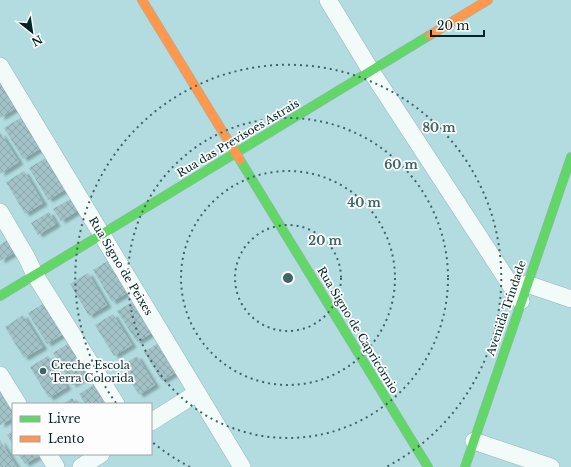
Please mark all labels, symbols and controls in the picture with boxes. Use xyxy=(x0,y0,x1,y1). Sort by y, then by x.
north arrow xyxy=(12,12,52,52)
scale bar xyxy=(431,12,484,38)
text: 20 m xyxy=(437,18,469,33)
text: N xyxy=(28,32,45,50)
street label: Rua das Previsoes Astrais xyxy=(174,96,302,180)
text: 80 m xyxy=(422,120,456,135)
text: 60 m xyxy=(384,157,419,172)
text: 40 m xyxy=(347,195,381,210)
street label: Rua Signo de Peixes xyxy=(86,214,156,318)
text: 20 m xyxy=(308,233,342,248)
street label: Avenida Trindade xyxy=(483,258,529,359)
street label: Rua Signo de Capricórnio xyxy=(314,264,402,396)
centre of rings xyxy=(281,271,295,285)
place label: Creche Escola Terra Colorida xyxy=(51,358,135,385)
marker: Creche Escola Terra Colorida xyxy=(38,366,48,376)
legend xyxy=(12,403,152,455)
text: Livre xyxy=(48,411,81,426)
text: Lento xyxy=(48,431,84,446)

